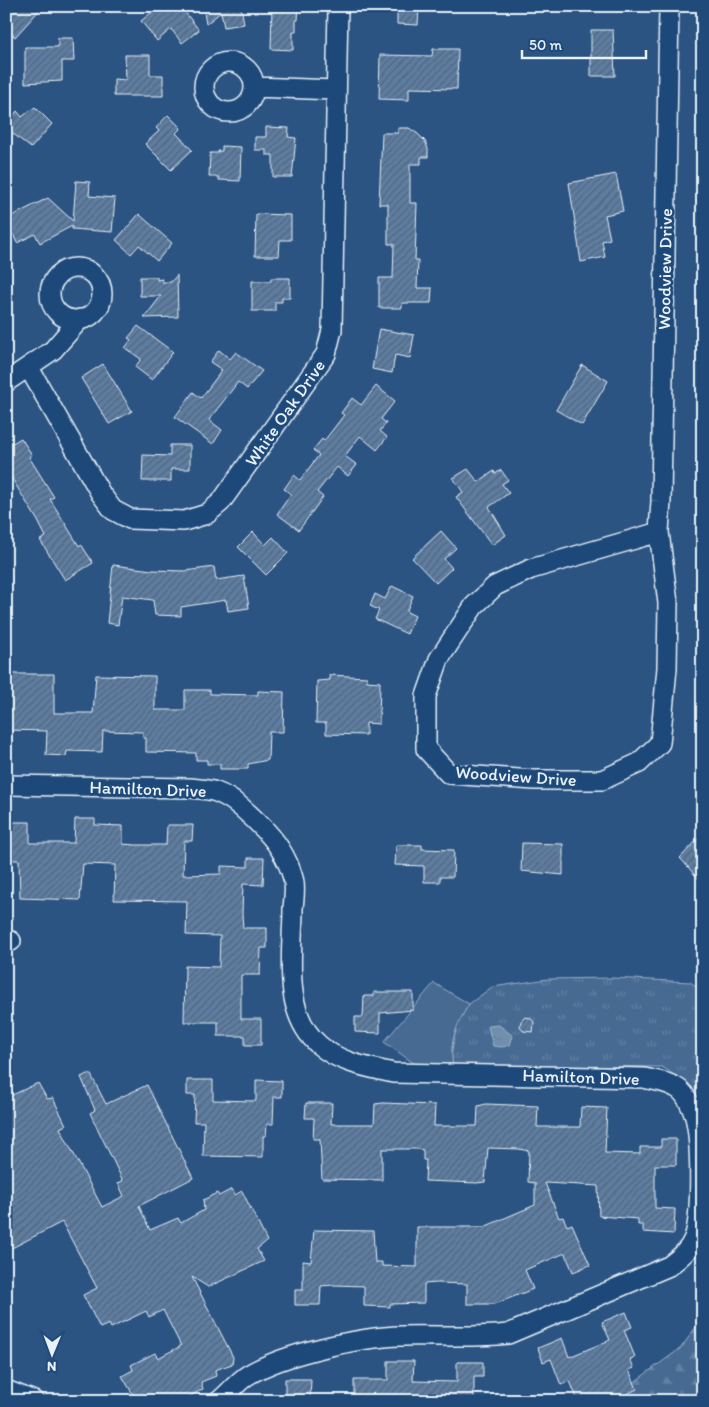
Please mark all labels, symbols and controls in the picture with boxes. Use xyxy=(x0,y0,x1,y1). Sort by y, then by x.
scale bar xyxy=(522,28,645,60)
text: 50 m xyxy=(529,36,562,54)
street label: Woodview Drive xyxy=(653,208,677,330)
street label: White Oak Drive xyxy=(240,355,330,471)
street label: Woodview Drive xyxy=(455,761,577,791)
street label: Hamilton Drive xyxy=(89,776,207,802)
street label: Hamilton Drive xyxy=(522,1064,640,1090)
north arrow xyxy=(28,1330,78,1380)
text: N xyxy=(47,1358,57,1375)

